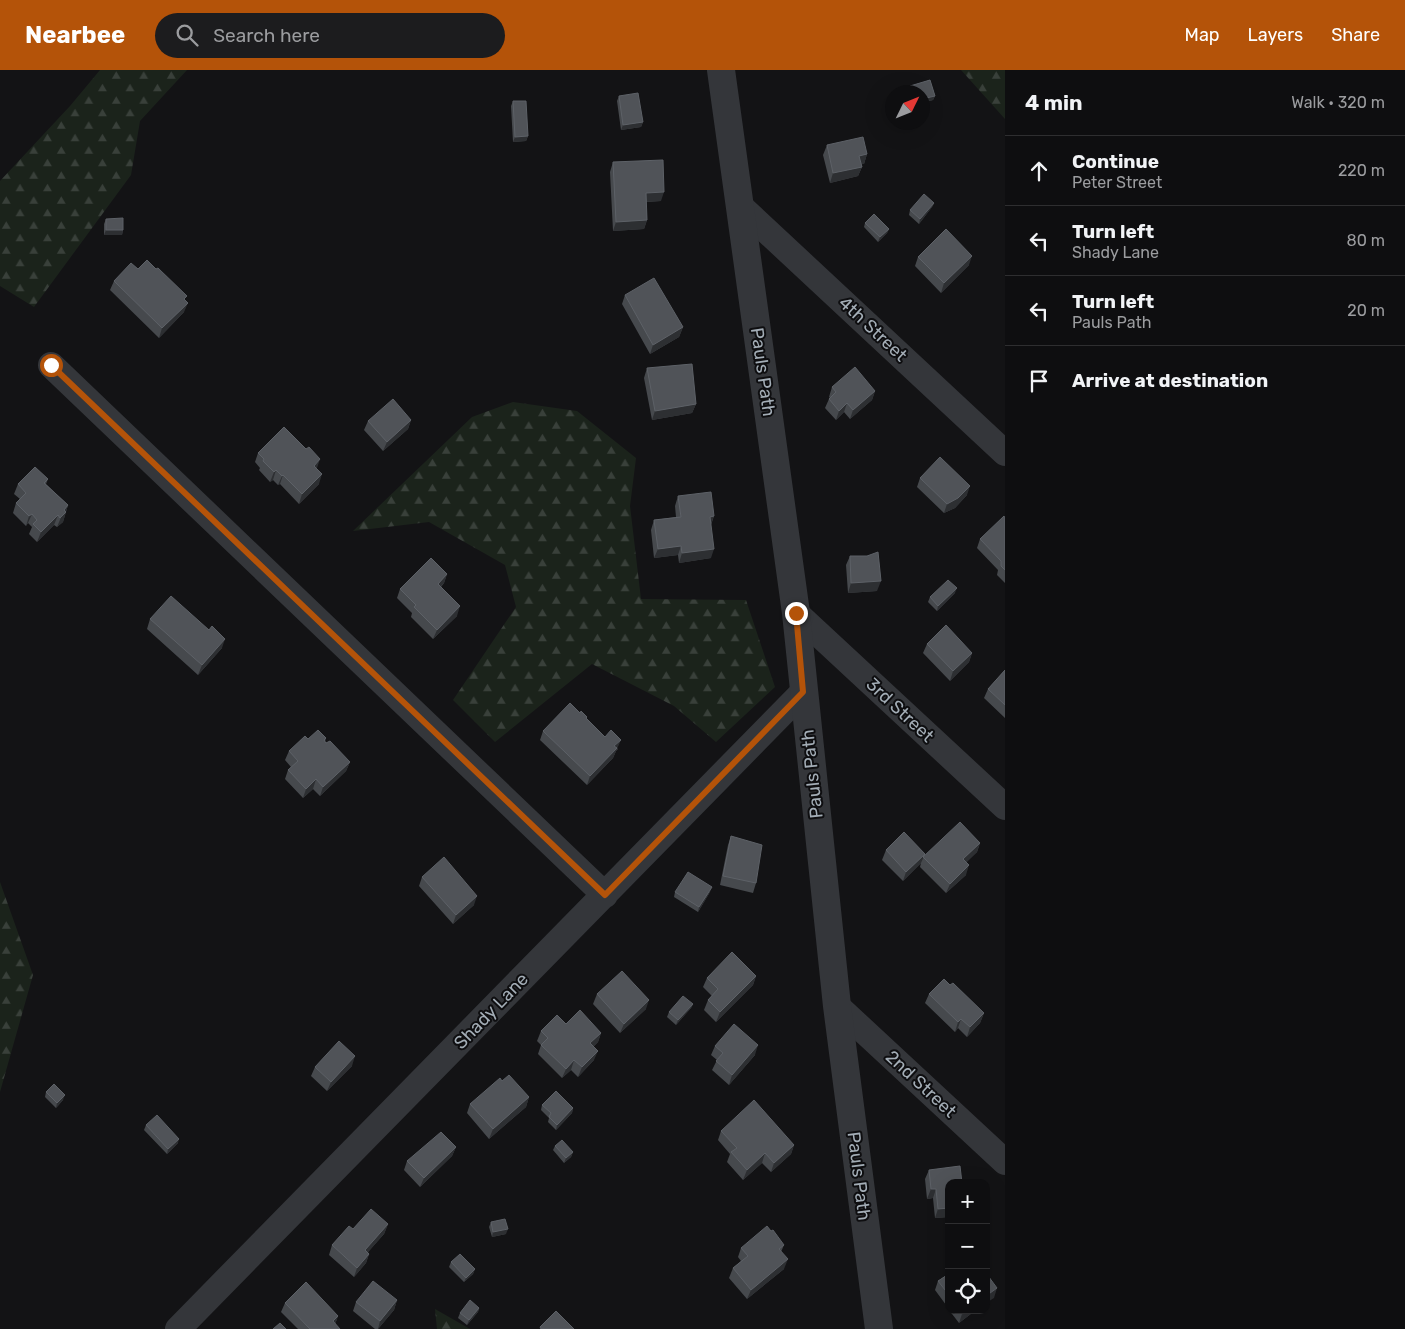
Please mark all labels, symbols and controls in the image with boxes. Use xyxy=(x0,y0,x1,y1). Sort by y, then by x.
search box xyxy=(155,13,505,58)
text: Nearbee xyxy=(25,21,125,49)
icon: search xyxy=(173,21,201,49)
text: Search here xyxy=(213,24,320,47)
text: Map xyxy=(1185,24,1220,46)
text: Layers xyxy=(1248,24,1303,46)
text: Share xyxy=(1331,24,1380,46)
north arrow xyxy=(885,85,930,130)
text: 4 min xyxy=(1025,90,1083,115)
text: Walk · 320 m xyxy=(1291,93,1385,112)
text: Continue xyxy=(1072,150,1159,173)
icon: ahead xyxy=(1025,157,1053,185)
text: 220 m xyxy=(1338,161,1385,180)
text: Peter Street xyxy=(1072,173,1162,192)
text: Turn left xyxy=(1072,220,1154,243)
icon: left xyxy=(1025,227,1053,255)
text: 80 m xyxy=(1347,231,1385,250)
text: Shady Lane xyxy=(1072,243,1159,262)
text: Turn left xyxy=(1072,290,1154,313)
street label: 4th Street xyxy=(834,292,912,366)
icon: left xyxy=(1025,297,1053,325)
text: 20 m xyxy=(1347,301,1385,320)
text: Pauls Path xyxy=(1072,313,1151,332)
street label: Pauls Path xyxy=(746,326,780,418)
route start xyxy=(40,354,63,377)
icon: arrive xyxy=(1025,367,1053,395)
text: Arrive at destination xyxy=(1072,369,1268,392)
route end xyxy=(785,602,808,625)
street label: 3rd Street xyxy=(862,673,938,747)
street label: Pauls Path xyxy=(796,728,828,820)
street label: Shady Lane xyxy=(449,968,533,1054)
street label: 2nd Street xyxy=(881,1046,961,1122)
street label: Pauls Path xyxy=(843,1130,875,1222)
map controls xyxy=(945,1179,990,1314)
button: + xyxy=(945,1179,990,1224)
button: − xyxy=(945,1224,990,1269)
button: locate xyxy=(945,1269,990,1314)

